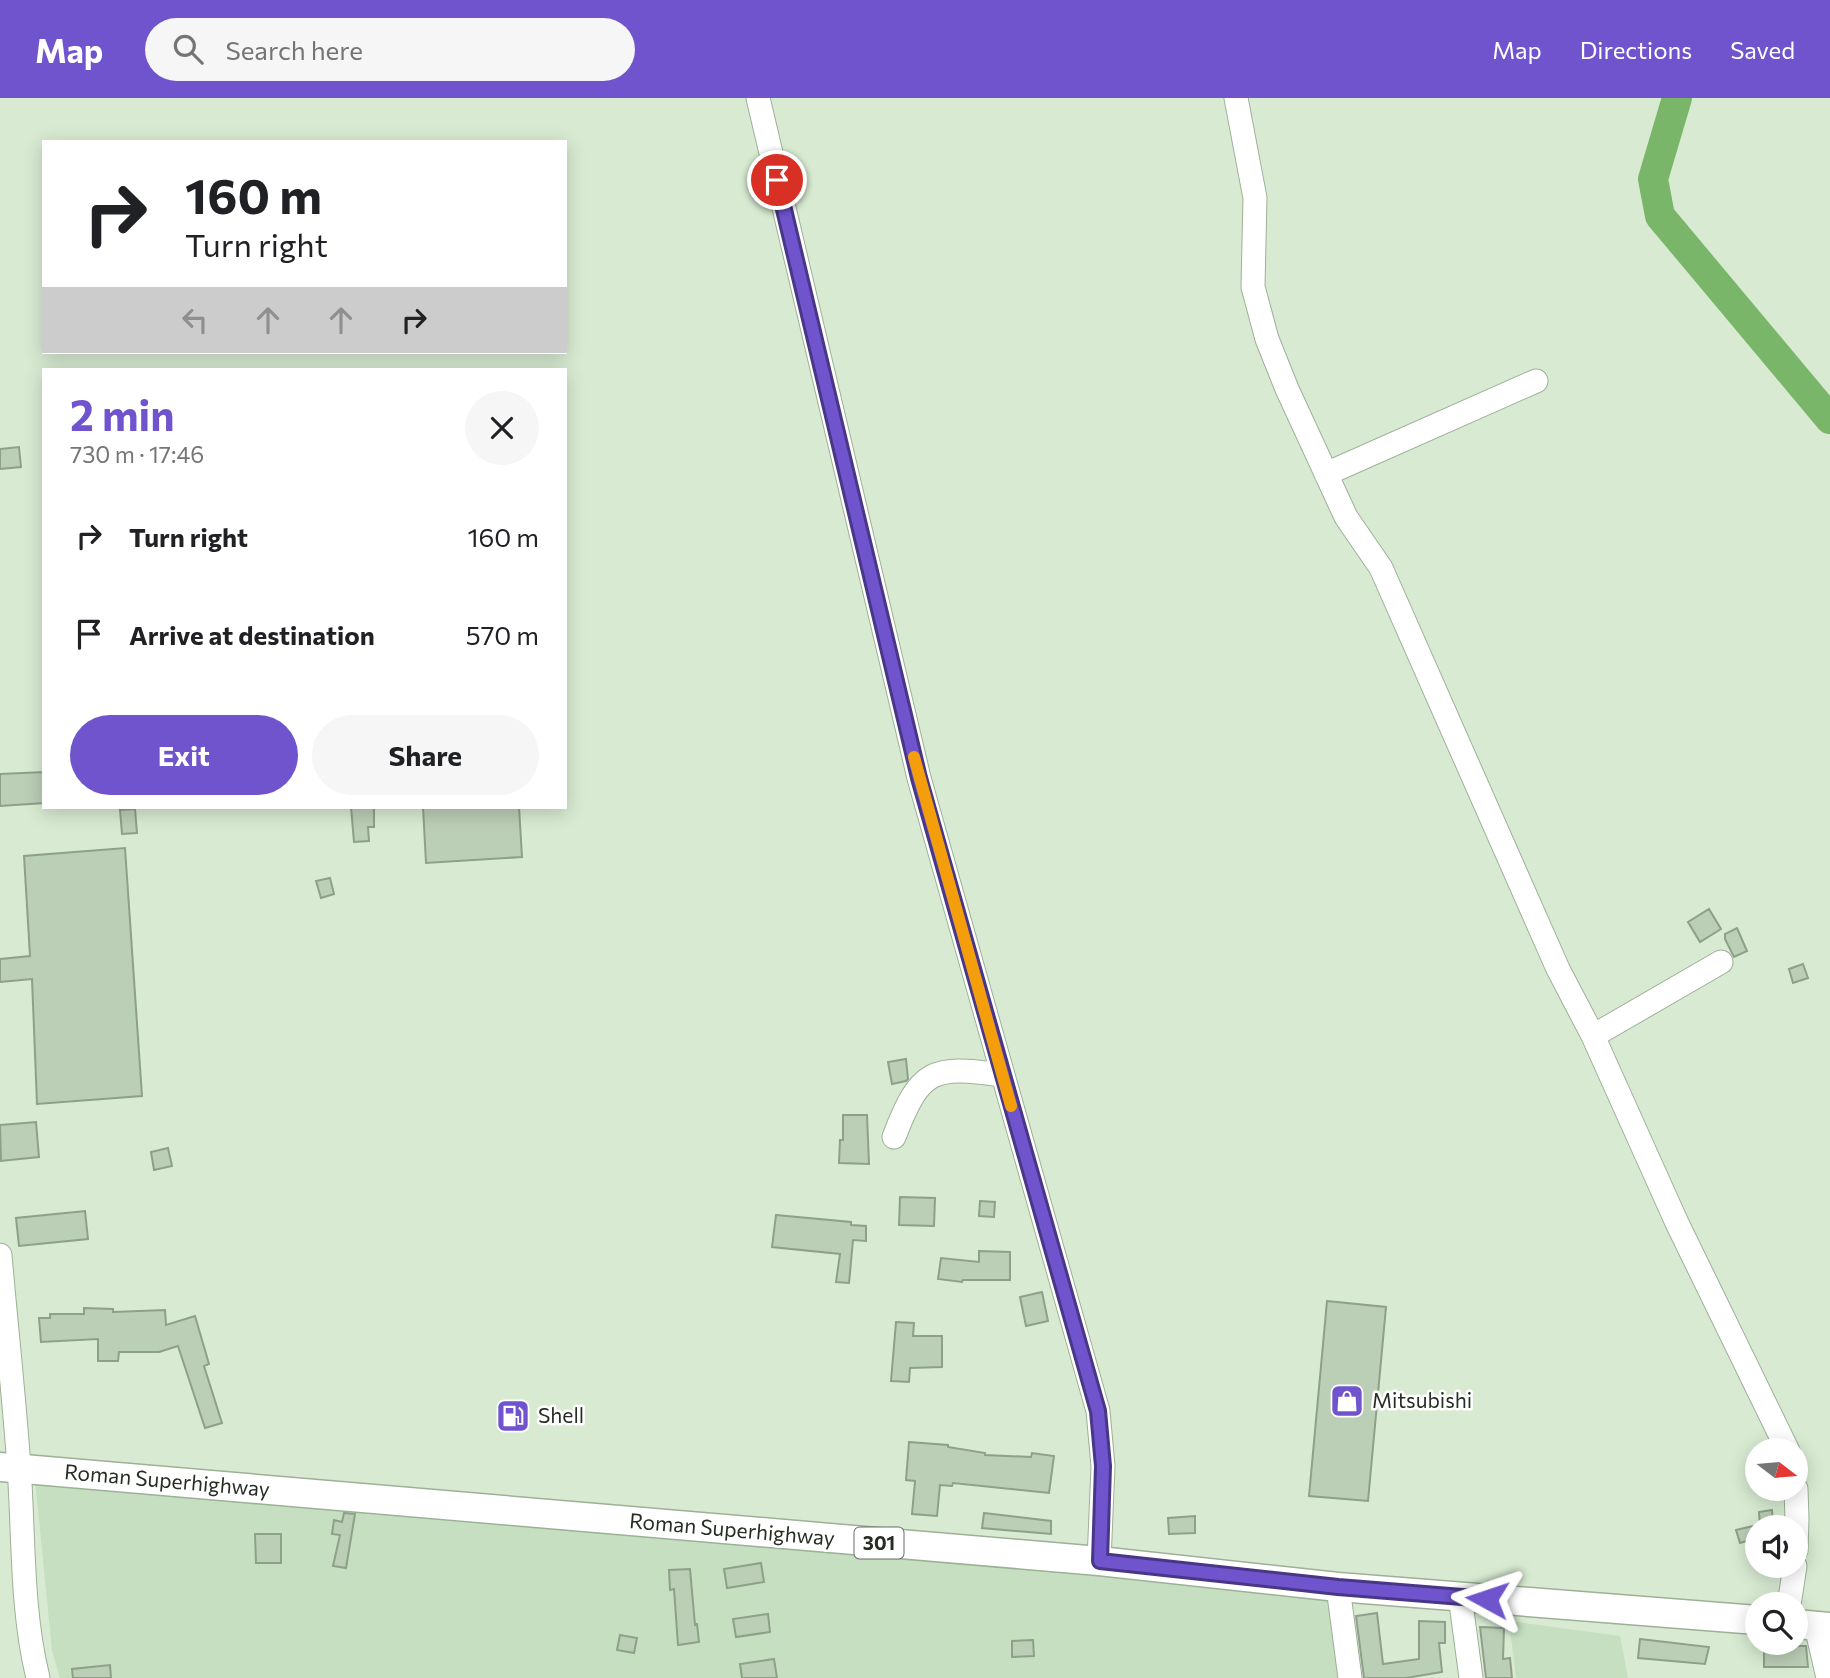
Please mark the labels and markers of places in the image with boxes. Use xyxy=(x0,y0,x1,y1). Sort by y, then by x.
pin xyxy=(747,150,807,210)
shop icon: Mitsubishi xyxy=(1328,1382,1366,1420)
place label: Mitsubishi xyxy=(1372,1387,1472,1412)
fuel station icon: Shell xyxy=(494,1397,532,1435)
place label: Shell xyxy=(538,1402,584,1427)

